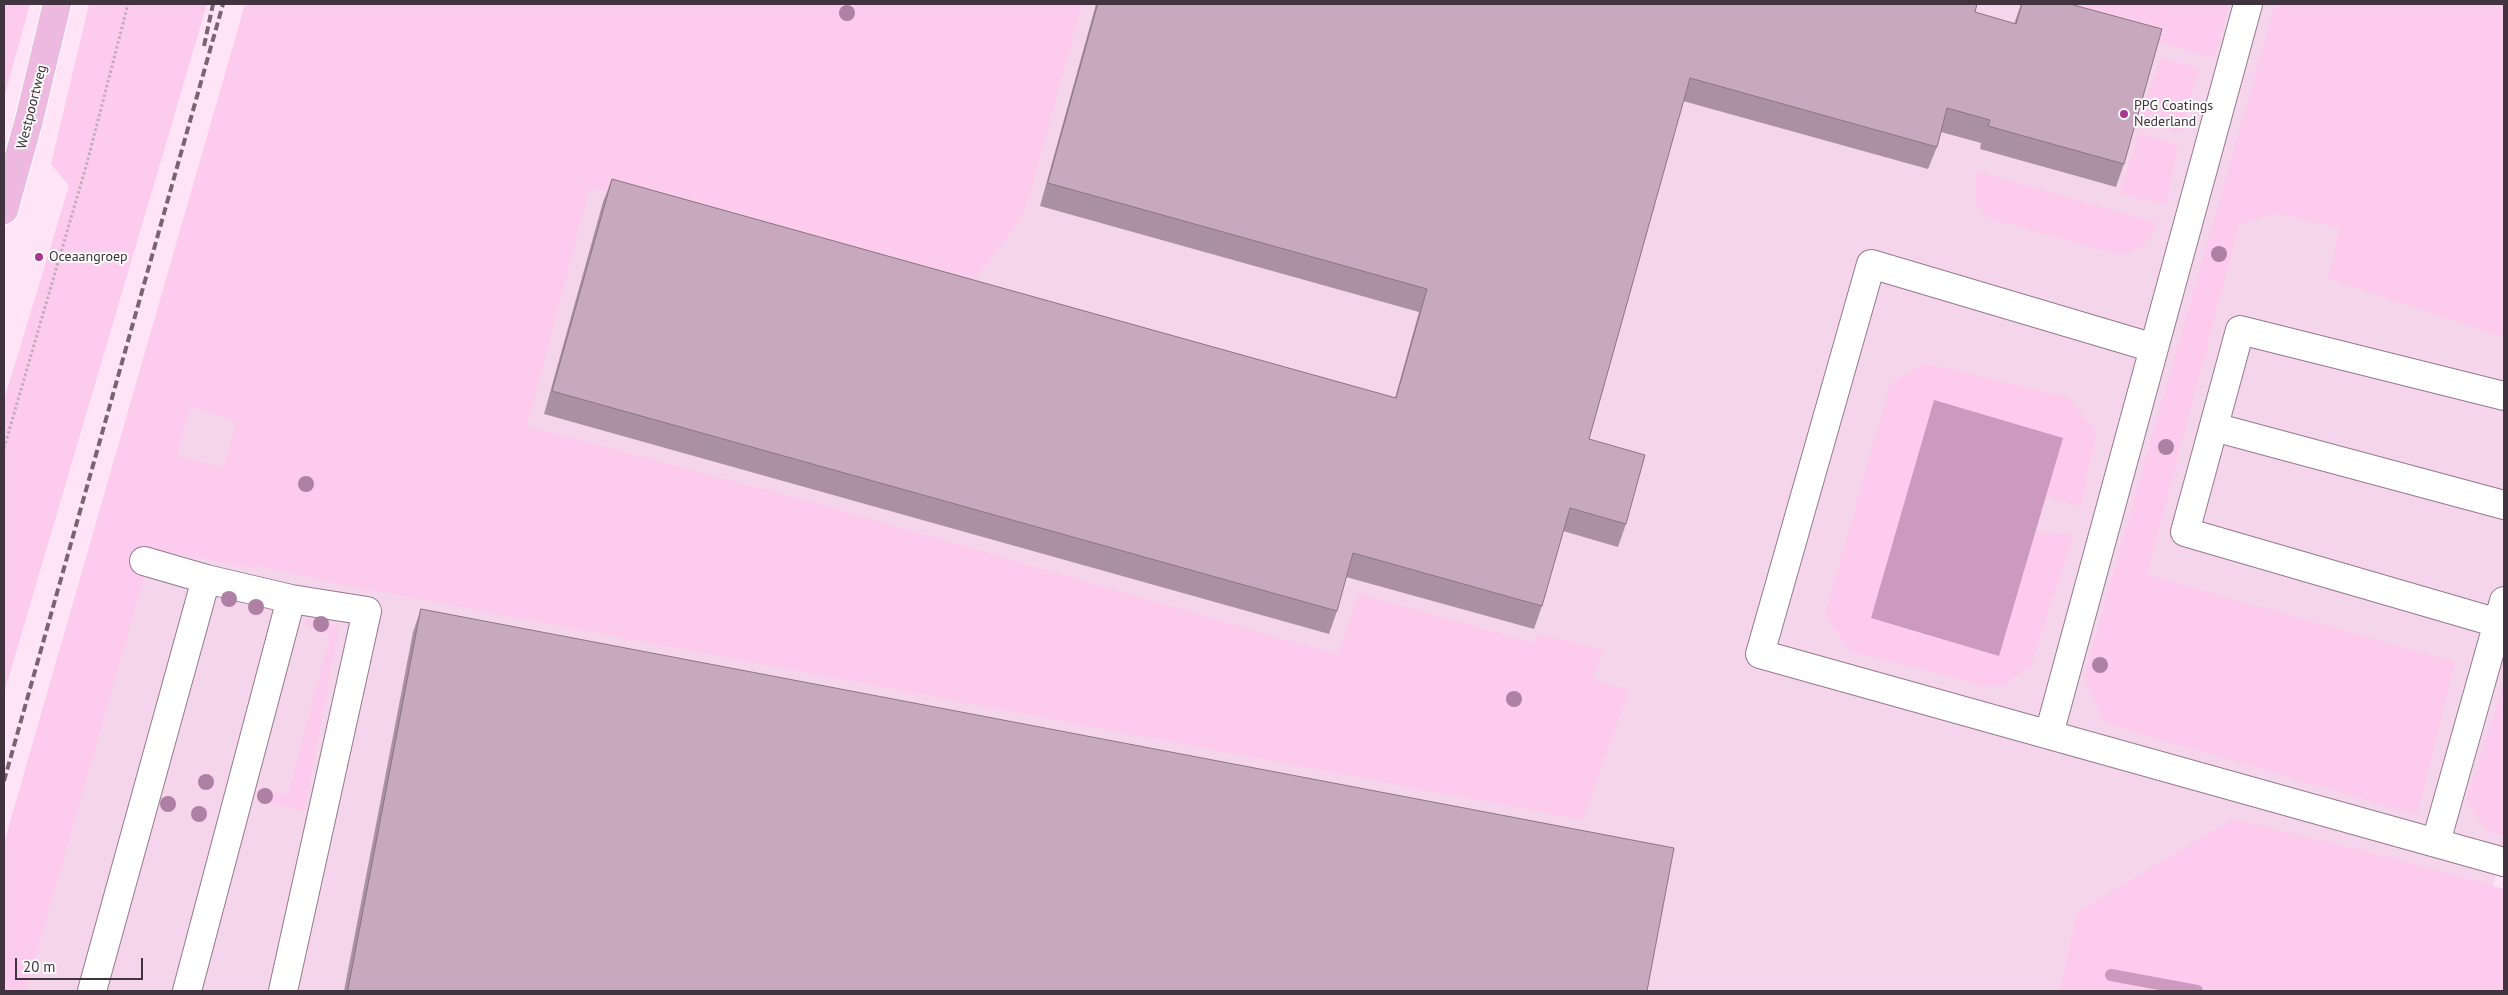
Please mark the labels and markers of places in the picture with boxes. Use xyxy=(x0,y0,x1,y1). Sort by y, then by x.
place label: PPG Coatings Nederland xyxy=(2134,98,2213,130)
marker: PPG Coatings Nederland xyxy=(2118,108,2130,120)
place label: Oceaangroep xyxy=(49,249,128,265)
marker: Oceaangroep xyxy=(33,251,45,263)

